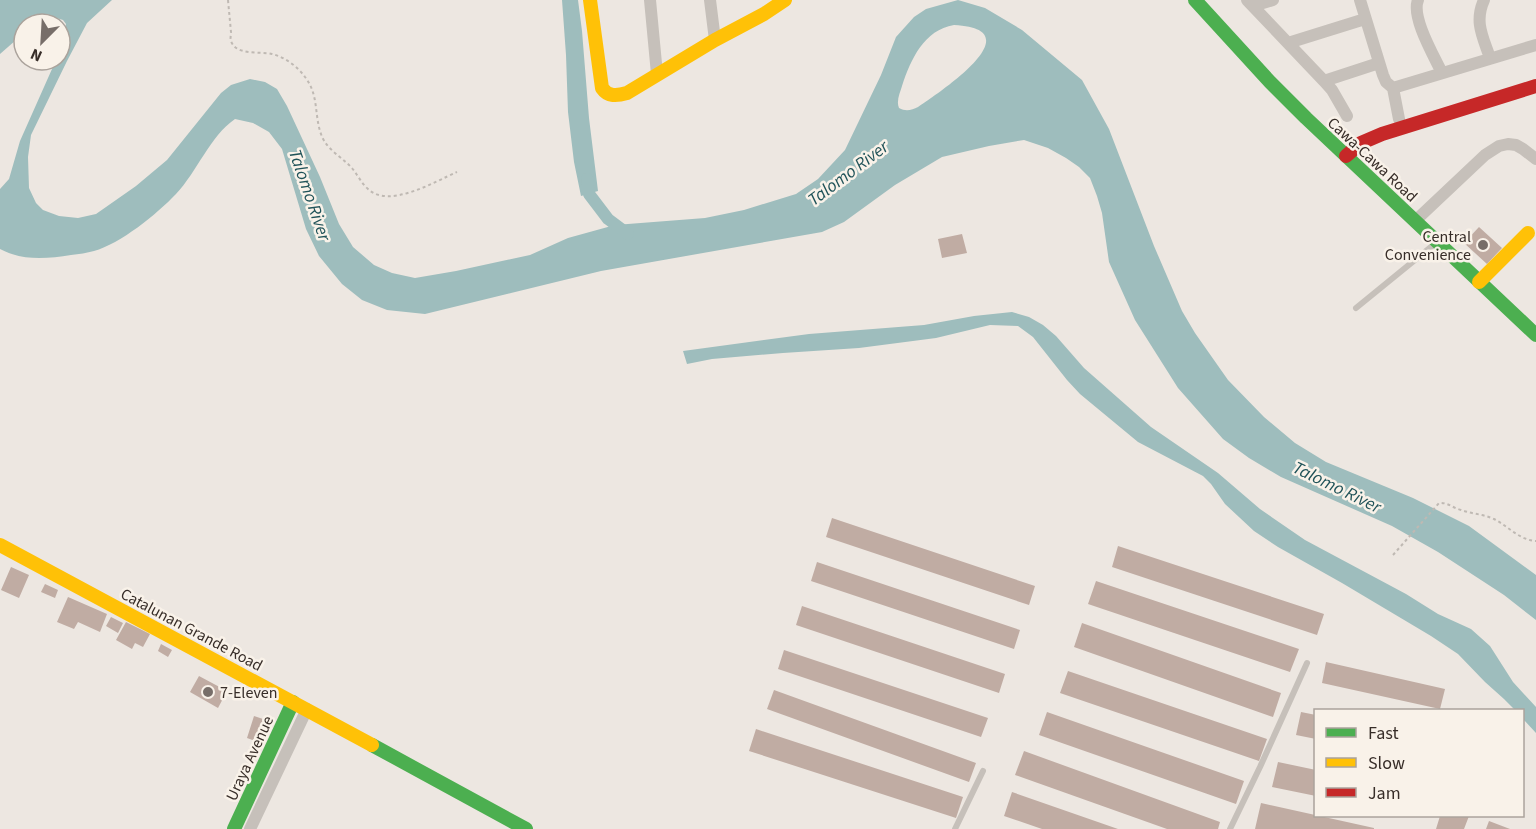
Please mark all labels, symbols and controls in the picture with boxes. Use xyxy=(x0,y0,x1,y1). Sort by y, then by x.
north arrow xyxy=(12,12,72,72)
text: N xyxy=(27,43,46,67)
street label: Cawa-Cawa Road xyxy=(1322,112,1422,207)
water label: Talomo River xyxy=(803,134,895,212)
water label: Talomo River xyxy=(282,146,337,245)
place label: Central Convenience xyxy=(1385,226,1471,266)
marker: Central Convenience xyxy=(1476,238,1490,252)
water label: Talomo River xyxy=(1288,455,1386,520)
street label: Catalunan Grande Road xyxy=(117,583,266,677)
place label: 7-Eleven xyxy=(220,682,278,704)
marker: 7-Eleven xyxy=(201,685,215,699)
legend xyxy=(1314,709,1524,817)
street label: Uraya Avenue xyxy=(221,712,279,804)
text: Fast xyxy=(1368,721,1399,746)
text: Slow xyxy=(1368,751,1405,776)
text: Jam xyxy=(1368,781,1401,806)

